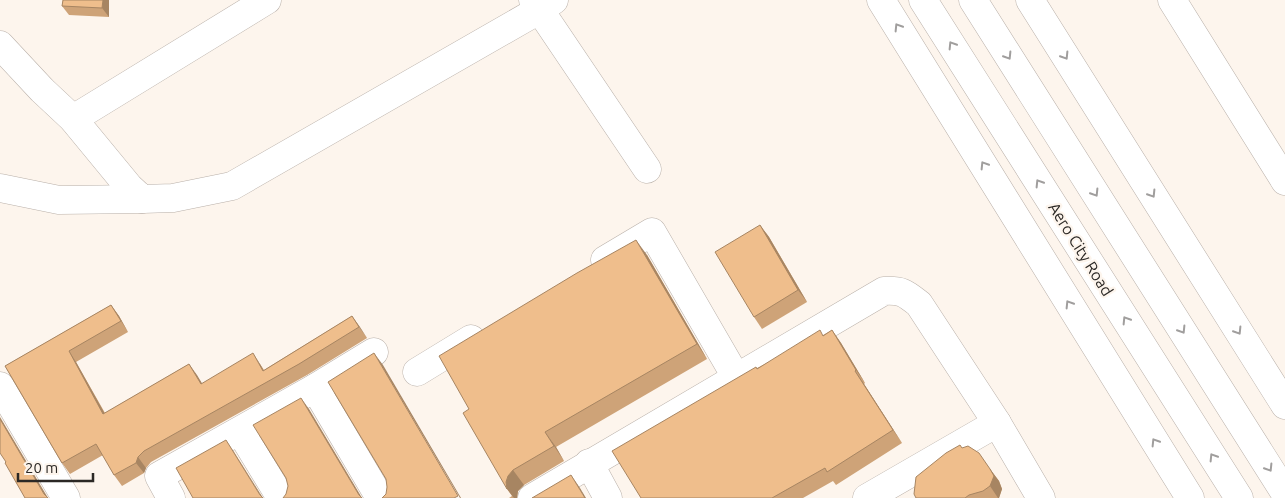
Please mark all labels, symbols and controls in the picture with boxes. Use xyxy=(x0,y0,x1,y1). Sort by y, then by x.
one-way arrow xyxy=(895,24,904,33)
one-way arrow xyxy=(948,42,958,51)
one-way arrow xyxy=(1002,50,1011,60)
one-way arrow xyxy=(1059,51,1069,60)
one-way arrow xyxy=(980,162,990,171)
one-way arrow xyxy=(1036,179,1045,188)
one-way arrow xyxy=(1089,188,1098,197)
one-way arrow xyxy=(1146,188,1155,197)
street label: Aero City Road xyxy=(1045,199,1117,299)
one-way arrow xyxy=(1066,300,1076,309)
one-way arrow xyxy=(1123,316,1132,325)
one-way arrow xyxy=(1176,325,1185,334)
one-way arrow xyxy=(1232,326,1242,335)
one-way arrow xyxy=(1151,438,1161,447)
scale bar xyxy=(18,450,92,482)
one-way arrow xyxy=(1210,453,1219,462)
text: 20 m xyxy=(25,459,58,476)
one-way arrow xyxy=(1263,462,1272,471)

